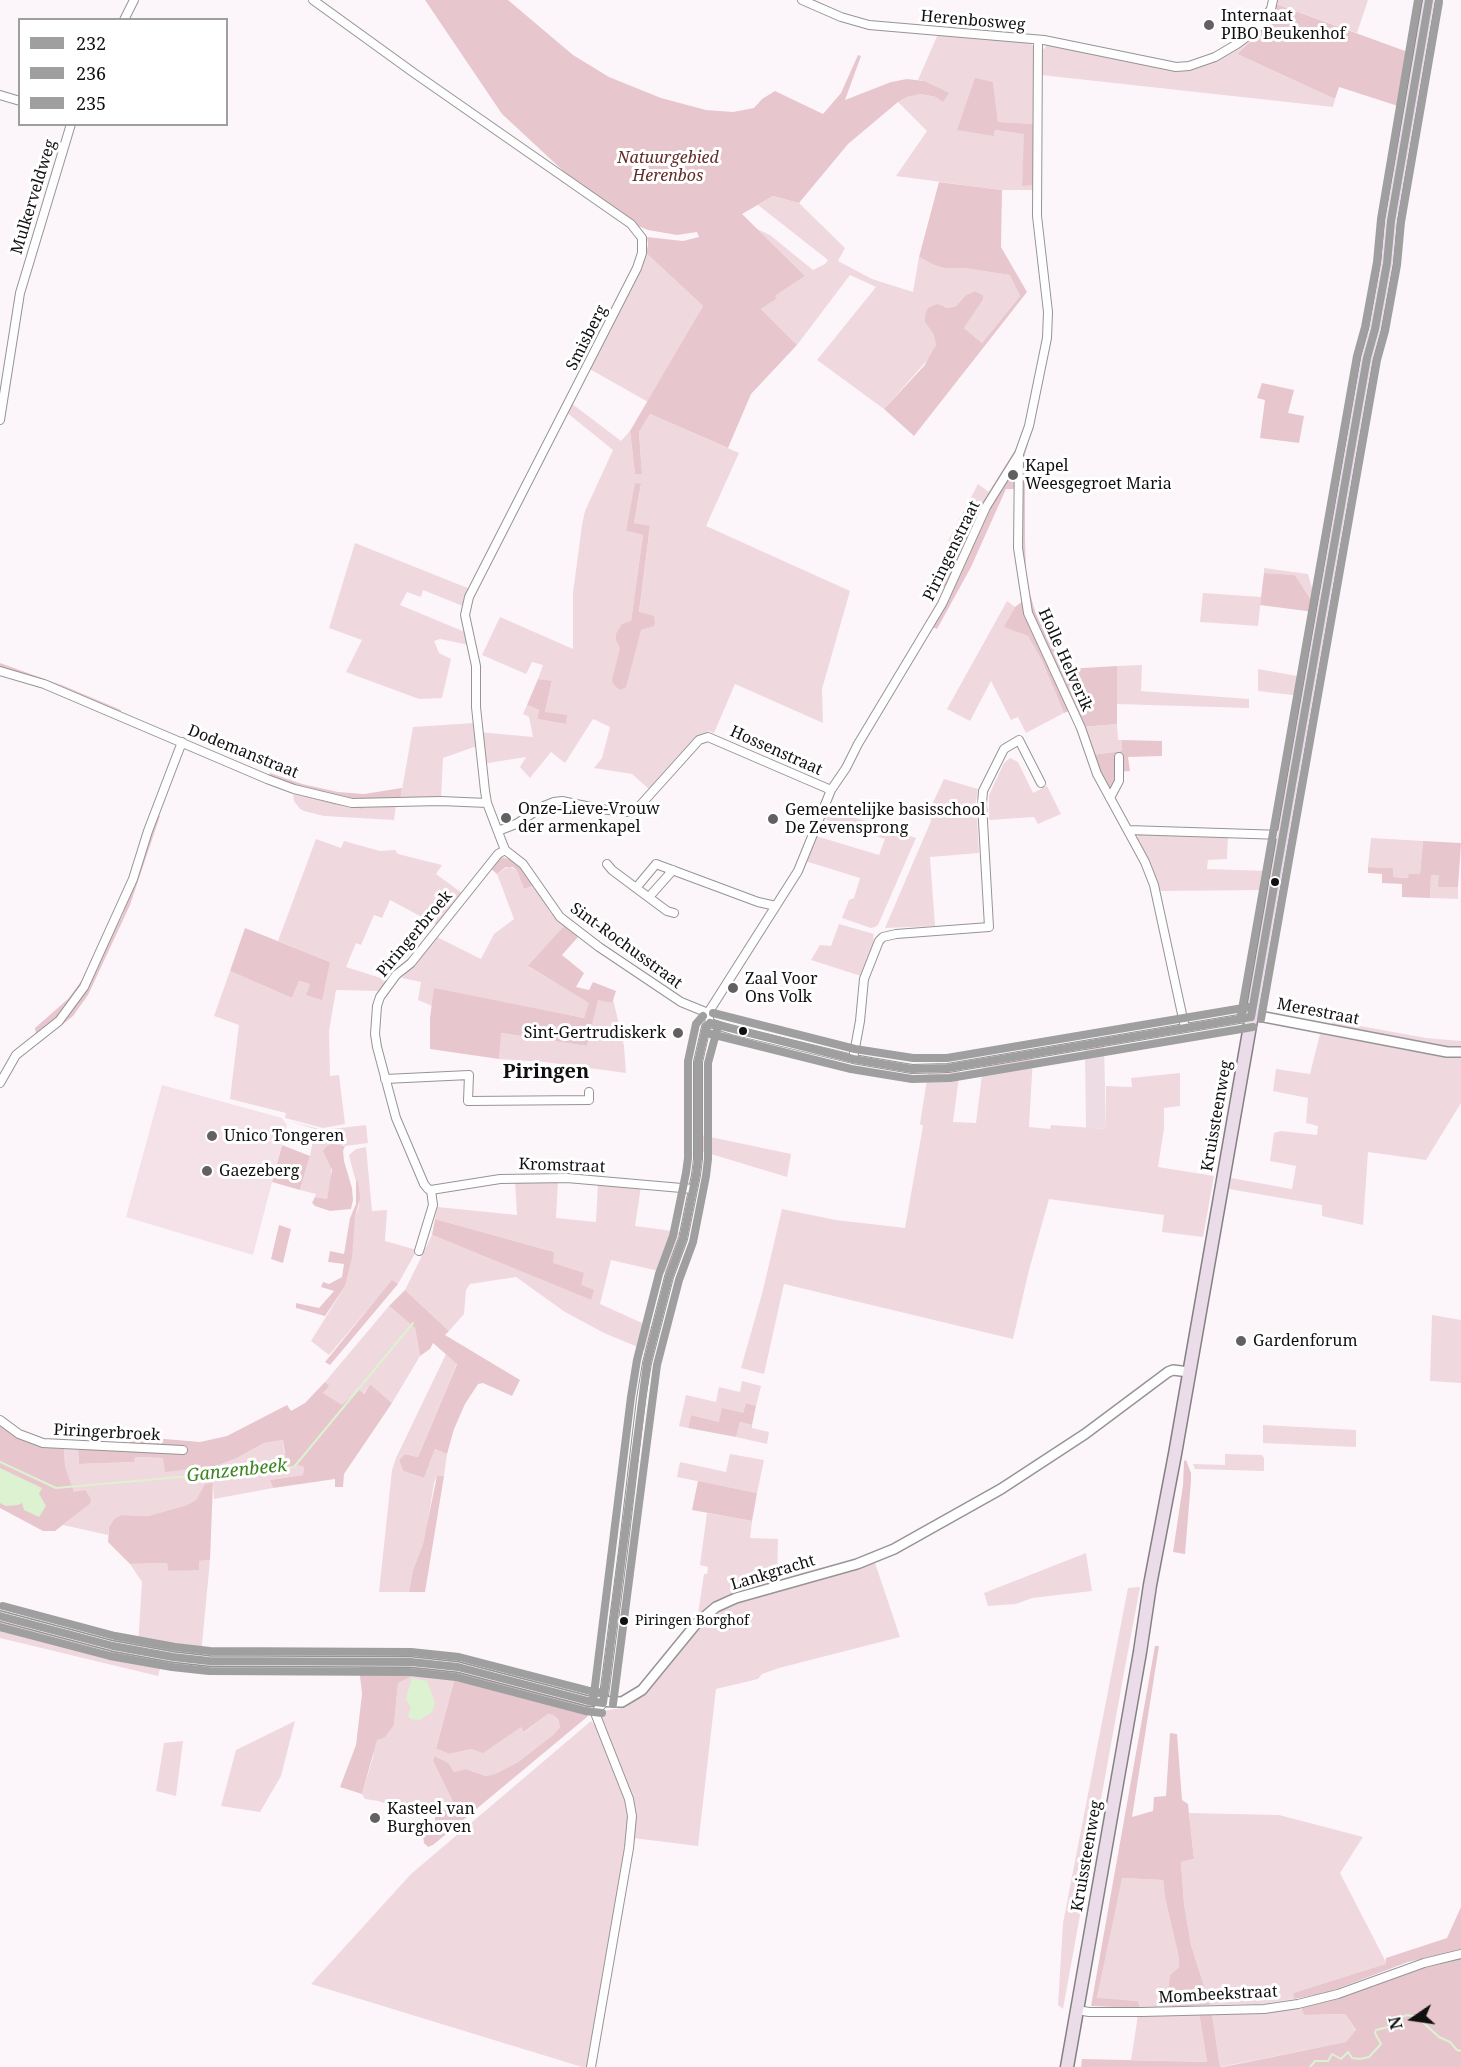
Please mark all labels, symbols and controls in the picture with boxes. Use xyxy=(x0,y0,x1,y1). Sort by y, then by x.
place label: Internaat PIBO Beukenhof xyxy=(1221,6,1345,44)
street label: Herenbosweg xyxy=(920,7,1026,35)
legend xyxy=(18,18,228,126)
marker: Internaat PIBO Beukenhof xyxy=(1202,18,1216,32)
text: 232 xyxy=(76,31,106,55)
text: 236 xyxy=(76,61,106,85)
text: 235 xyxy=(76,91,106,115)
street label: Mulkerveldweg xyxy=(7,137,61,257)
park label: Natuurgebied Herenbos xyxy=(617,148,719,186)
street label: Smisberg xyxy=(562,302,612,374)
place label: Kapel Weesgegroet Maria xyxy=(1025,456,1172,494)
marker: Kapel Weesgegroet Maria xyxy=(1006,468,1020,482)
street label: Piringenstraat xyxy=(919,498,985,604)
street label: Holle Helverik xyxy=(1034,606,1096,714)
street label: Dodemanstraat xyxy=(185,721,301,783)
street label: Hossenstraat xyxy=(727,722,825,780)
place label: Onze-Lieve-Vrouw der armenkapel xyxy=(518,799,660,837)
place label: Gemeentelijke basisschool De Zevensprong xyxy=(785,800,985,838)
marker: Onze-Lieve-Vrouw der armenkapel xyxy=(499,811,513,825)
marker: Gemeentelijke basisschool De Zevensprong xyxy=(766,812,780,826)
unlabelled marker xyxy=(1269,876,1281,888)
street label: Piringerbroek xyxy=(373,887,457,981)
street label: Sint-Rochusstraat xyxy=(566,899,686,993)
place label: Zaal Voor Ons Volk xyxy=(745,969,817,1007)
marker: Zaal Voor Ons Volk xyxy=(726,981,740,995)
street label: Merestraat xyxy=(1275,995,1361,1029)
place label: Sint-Gertrudiskerk xyxy=(524,1023,666,1043)
unlabelled marker xyxy=(737,1025,749,1037)
marker: Sint-Gertrudiskerk xyxy=(671,1026,685,1040)
street label: Kruissteenweg xyxy=(1198,1059,1236,1173)
district label: Piringen xyxy=(503,1060,589,1084)
place label: Unico Tongeren xyxy=(224,1126,344,1146)
marker: Unico Tongeren xyxy=(205,1129,219,1143)
street label: Kromstraat xyxy=(518,1155,606,1177)
place label: Gaezeberg xyxy=(219,1161,299,1181)
marker: Gaezeberg xyxy=(200,1164,214,1178)
place label: Gardenforum xyxy=(1253,1331,1358,1351)
marker: Gardenforum xyxy=(1234,1334,1248,1348)
street label: Piringerbroek xyxy=(53,1421,161,1445)
water label: Ganzenbeek xyxy=(186,1455,288,1487)
street label: Lankgracht xyxy=(729,1551,817,1595)
place label: Piringen Borghof xyxy=(635,1613,749,1629)
marker: Piringen Borghof xyxy=(618,1615,630,1627)
place label: Kasteel van Burghoven xyxy=(387,1799,475,1837)
street label: Kruissteenweg xyxy=(1068,1799,1106,1913)
marker: Kasteel van Burghoven xyxy=(368,1811,382,1825)
street label: Mombeekstraat xyxy=(1158,1982,1278,2008)
north arrow xyxy=(1383,1989,1443,2049)
text: N xyxy=(1383,2014,1408,2032)

